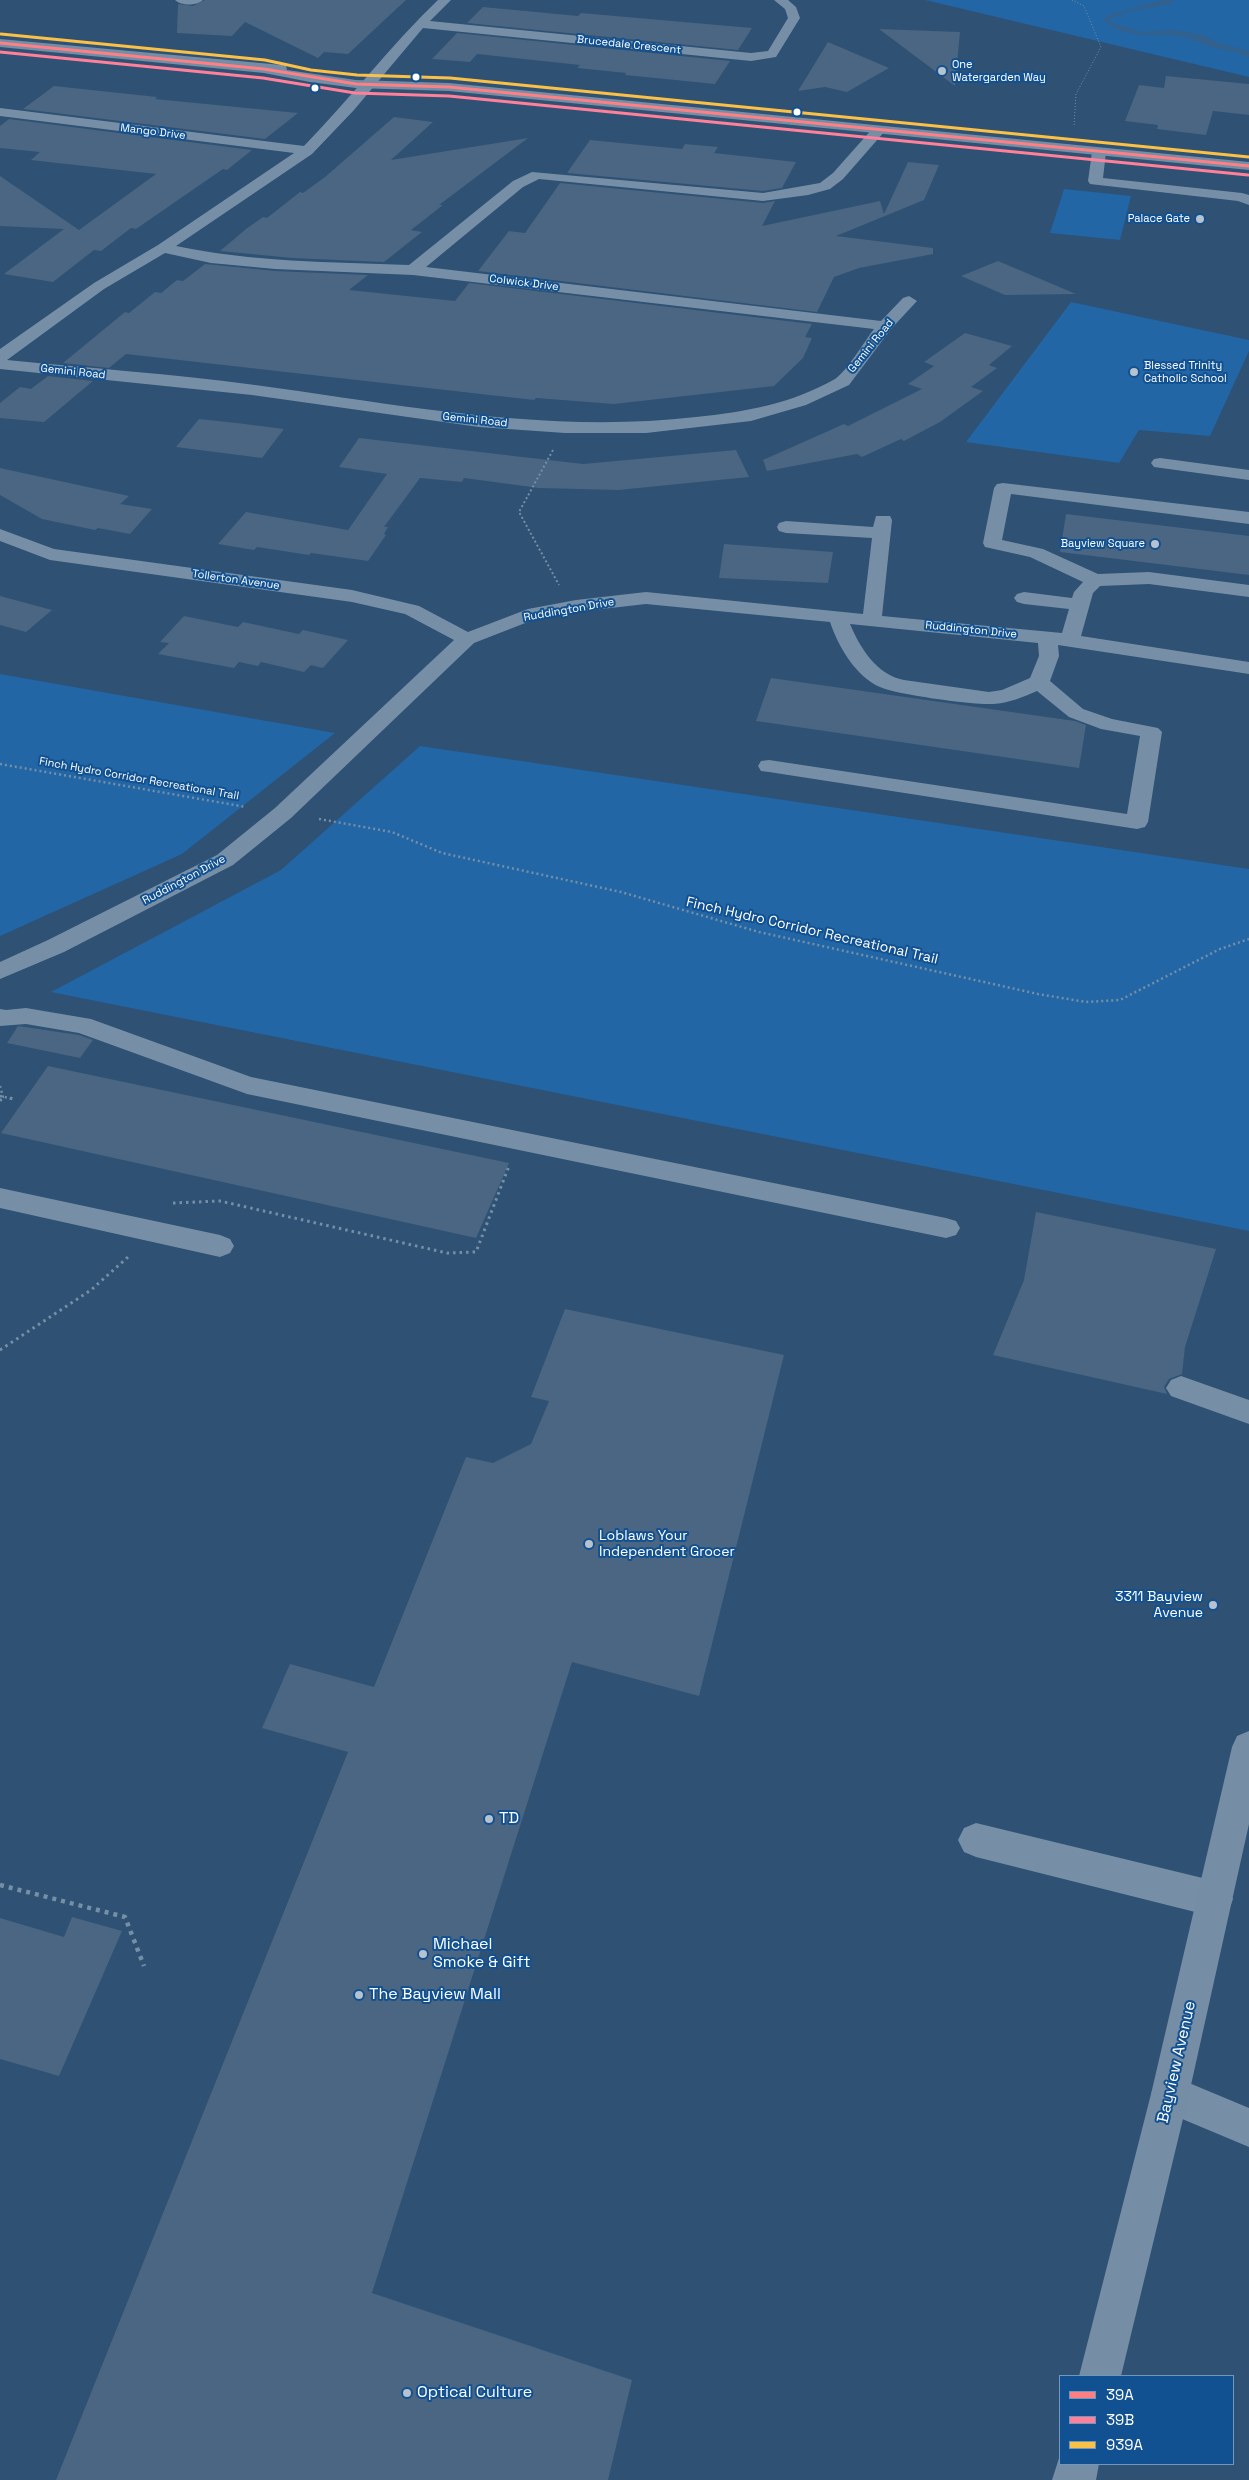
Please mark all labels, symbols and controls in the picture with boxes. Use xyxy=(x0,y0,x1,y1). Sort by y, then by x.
street label: Brucedale Crescent xyxy=(576,33,682,57)
place label: One Watergarden Way xyxy=(952,58,1046,84)
marker: One Watergarden Way xyxy=(936,65,948,77)
unlabelled marker xyxy=(411,72,421,82)
unlabelled marker xyxy=(310,83,320,93)
unlabelled marker xyxy=(792,107,802,117)
street label: Mango Drive xyxy=(120,121,186,143)
place label: Palace Gate xyxy=(1128,212,1190,226)
marker: Palace Gate xyxy=(1194,213,1206,225)
street label: Colwick Drive xyxy=(489,272,559,294)
street label: Gemini Road xyxy=(845,317,897,375)
place label: Blessed Trinity Catholic School xyxy=(1144,359,1227,385)
street label: Gemini Road xyxy=(40,362,106,382)
marker: Blessed Trinity Catholic School xyxy=(1128,366,1140,378)
street label: Gemini Road xyxy=(442,410,508,430)
place label: Bayview Square xyxy=(1061,537,1145,551)
marker: Bayview Square xyxy=(1149,538,1161,550)
street label: Tollerton Avenue xyxy=(191,567,281,593)
street label: Ruddington Drive xyxy=(523,596,615,624)
street label: Ruddington Drive xyxy=(925,619,1017,641)
street label: Finch Hydro Corridor Recreational Trail xyxy=(38,755,240,803)
street label: Ruddington Drive xyxy=(140,853,228,907)
street label: Finch Hydro Corridor Recreational Trail xyxy=(684,894,940,968)
place label: Loblaws Your Independent Grocer xyxy=(599,1528,735,1560)
marker: Loblaws Your Independent Grocer xyxy=(583,1538,595,1550)
place label: 3311 Bayview Avenue xyxy=(1115,1589,1203,1621)
marker: 3311 Bayview Avenue xyxy=(1207,1599,1219,1611)
place label: TD xyxy=(499,1809,519,1829)
marker: TD xyxy=(483,1813,495,1825)
place label: Michael Smoke & Gift xyxy=(433,1935,531,1973)
marker: Michael Smoke & Gift xyxy=(417,1948,429,1960)
place label: The Bayview Mall xyxy=(369,1985,501,2005)
marker: The Bayview Mall xyxy=(353,1989,365,2001)
street label: Bayview Avenue xyxy=(1154,1999,1200,2125)
legend xyxy=(1059,2375,1234,2465)
place label: Optical Culture xyxy=(417,2383,532,2403)
text: 39A xyxy=(1106,2385,1134,2404)
marker: Optical Culture xyxy=(401,2387,413,2399)
text: 39B xyxy=(1106,2410,1134,2429)
text: 939A xyxy=(1106,2435,1143,2454)

